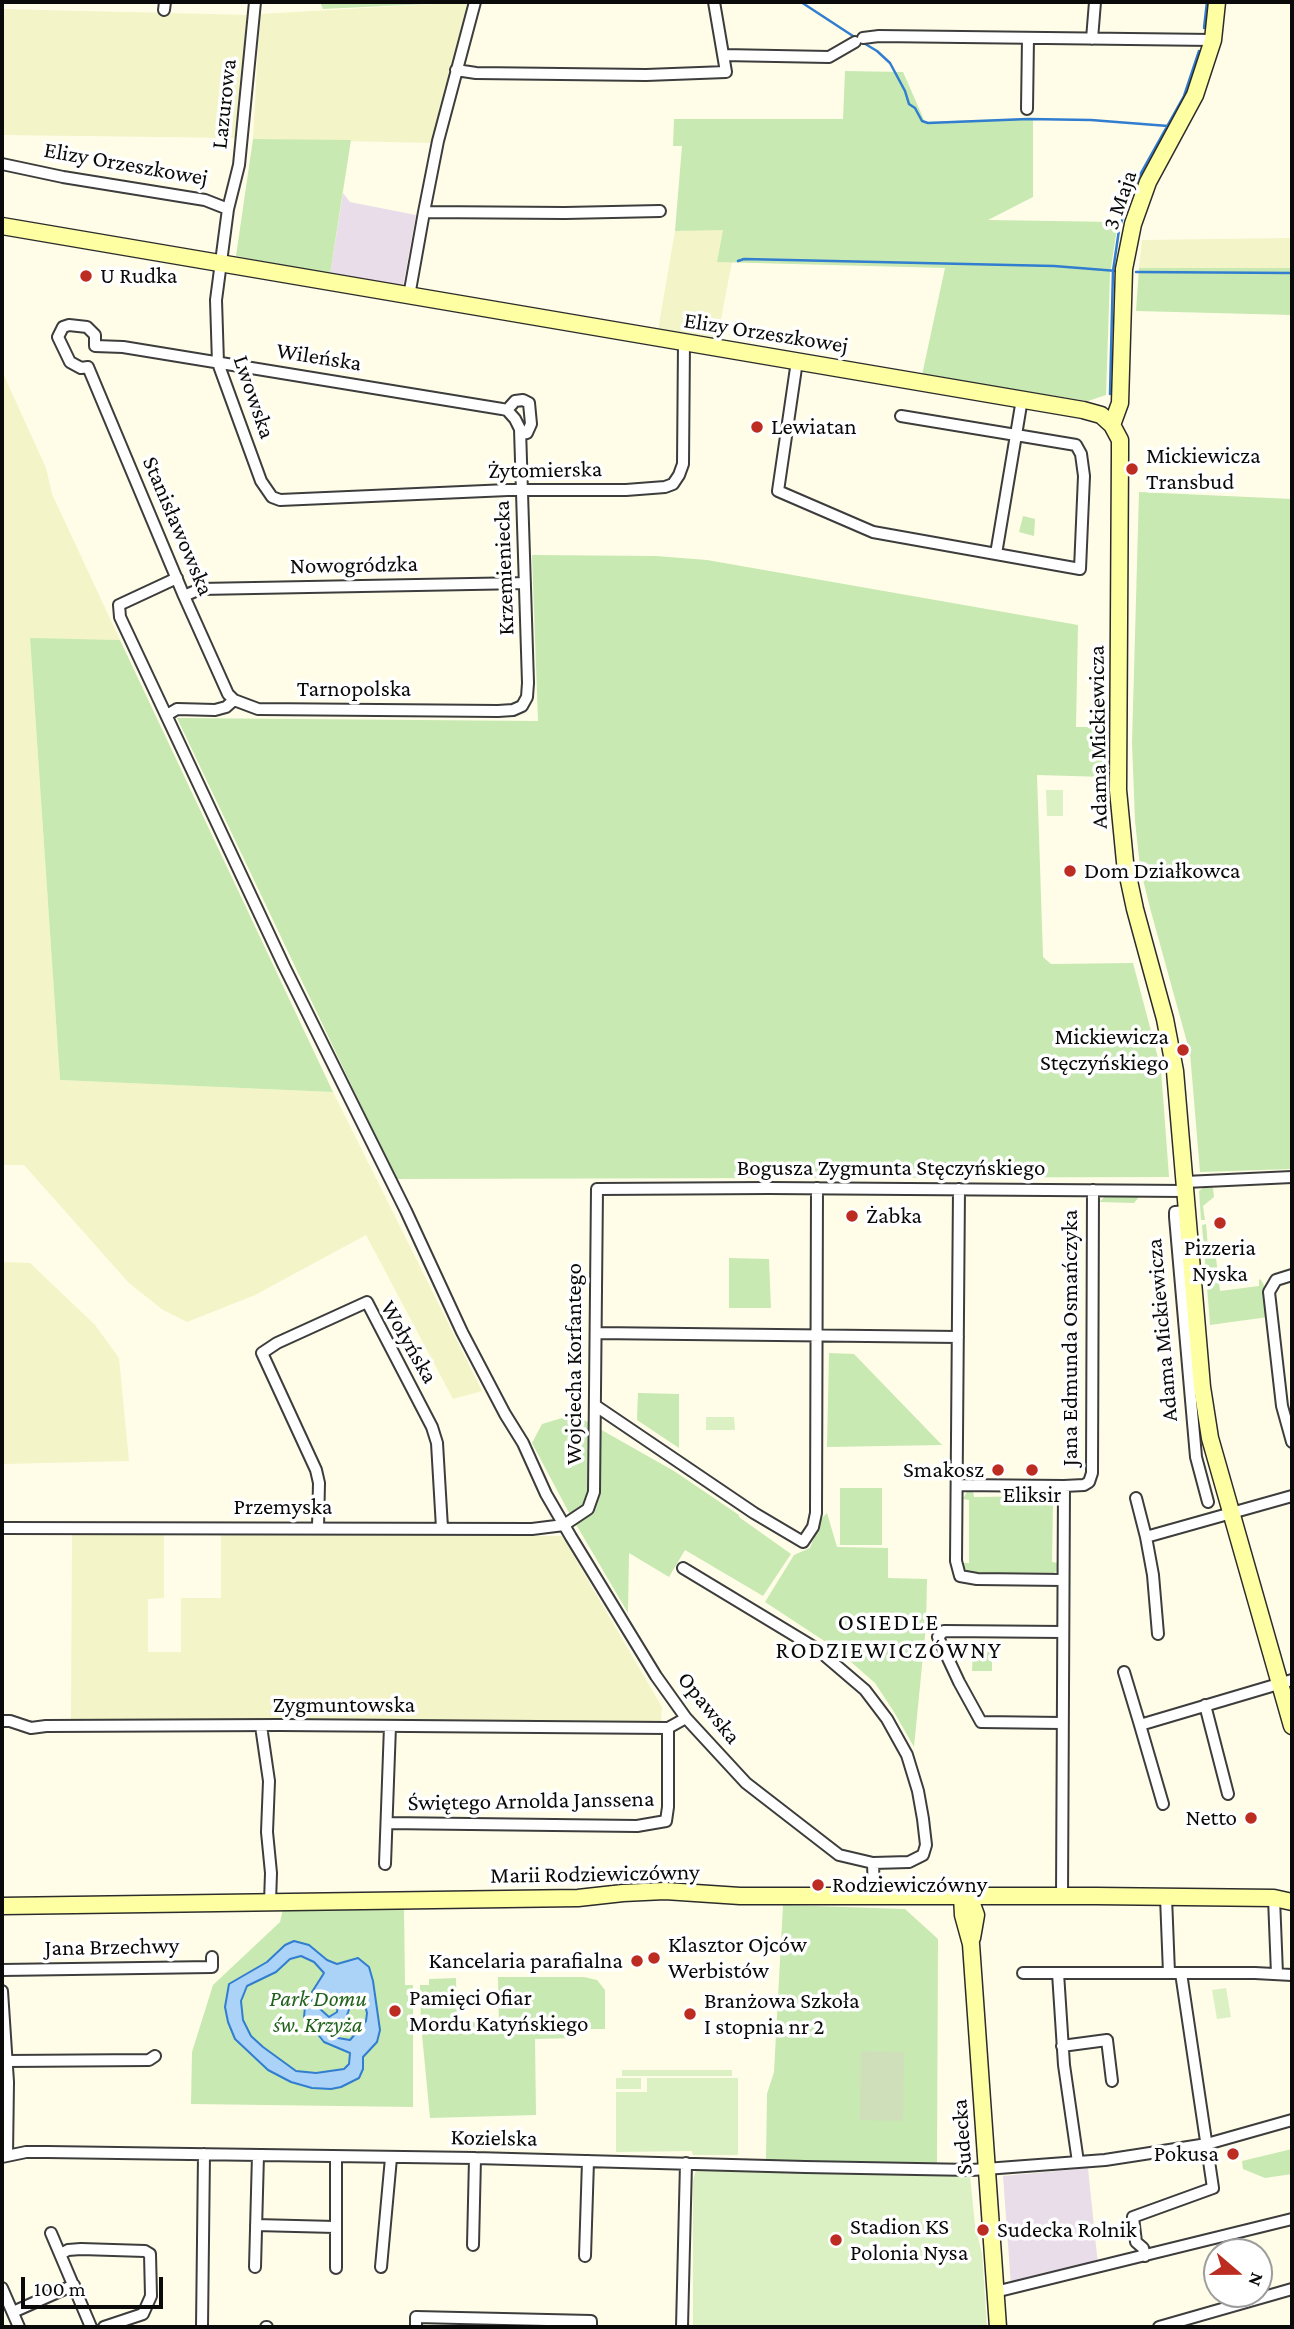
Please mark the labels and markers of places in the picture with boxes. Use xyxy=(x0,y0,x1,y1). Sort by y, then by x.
place label: U Rudka xyxy=(100,262,178,290)
marker: U Rudka xyxy=(78,268,94,284)
place label: Lewiatan xyxy=(771,413,857,441)
marker: Lewiatan xyxy=(749,419,765,435)
place label: Mickiewicza Transbud xyxy=(1146,442,1261,496)
marker: Mickiewicza Transbud xyxy=(1124,461,1140,477)
place label: Dom Działkowca xyxy=(1084,857,1240,885)
marker: Dom Działkowca xyxy=(1062,863,1078,879)
place label: Mickiewicza Stęczyńskiego xyxy=(1040,1023,1169,1077)
marker: Mickiewicza Stęczyńskiego xyxy=(1175,1042,1191,1058)
place label: Żabka xyxy=(866,1202,922,1230)
marker: Żabka xyxy=(844,1208,860,1224)
marker: Pizzeria Nyska xyxy=(1212,1215,1228,1231)
place label: Pizzeria Nyska xyxy=(1184,1234,1256,1288)
place label: Smakosz xyxy=(903,1456,984,1484)
marker: Smakosz xyxy=(990,1462,1006,1478)
marker: Eliksir xyxy=(1024,1462,1040,1478)
place label: Eliksir xyxy=(1003,1481,1061,1509)
place label: Netto xyxy=(1185,1804,1237,1832)
marker: Netto xyxy=(1243,1810,1259,1826)
place label: Rodziewiczówny xyxy=(832,1871,987,1899)
marker: Rodziewiczówny xyxy=(810,1877,826,1893)
place label: Klasztor Ojców Werbistów xyxy=(668,1931,807,1985)
place label: Kancelaria parafialna xyxy=(429,1947,623,1975)
marker: Klasztor Ojców Werbistów xyxy=(646,1950,662,1966)
marker: Kancelaria parafialna xyxy=(629,1953,645,1969)
place label: Pamięci Ofiar Mordu Katyńskiego xyxy=(409,1984,588,2038)
place label: Branżowa Szkoła I stopnia nr 2 xyxy=(704,1987,860,2041)
marker: Pamięci Ofiar Mordu Katyńskiego xyxy=(387,2003,403,2019)
marker: Branżowa Szkoła I stopnia nr 2 xyxy=(682,2006,698,2022)
place label: Pokusa xyxy=(1154,2140,1219,2168)
marker: Pokusa xyxy=(1225,2146,1241,2162)
place label: Stadion KS Polonia Nysa xyxy=(850,2213,968,2267)
place label: Sudecka Rolnik xyxy=(997,2216,1137,2244)
marker: Sudecka Rolnik xyxy=(975,2222,991,2238)
marker: Stadion KS Polonia Nysa xyxy=(828,2232,844,2248)

